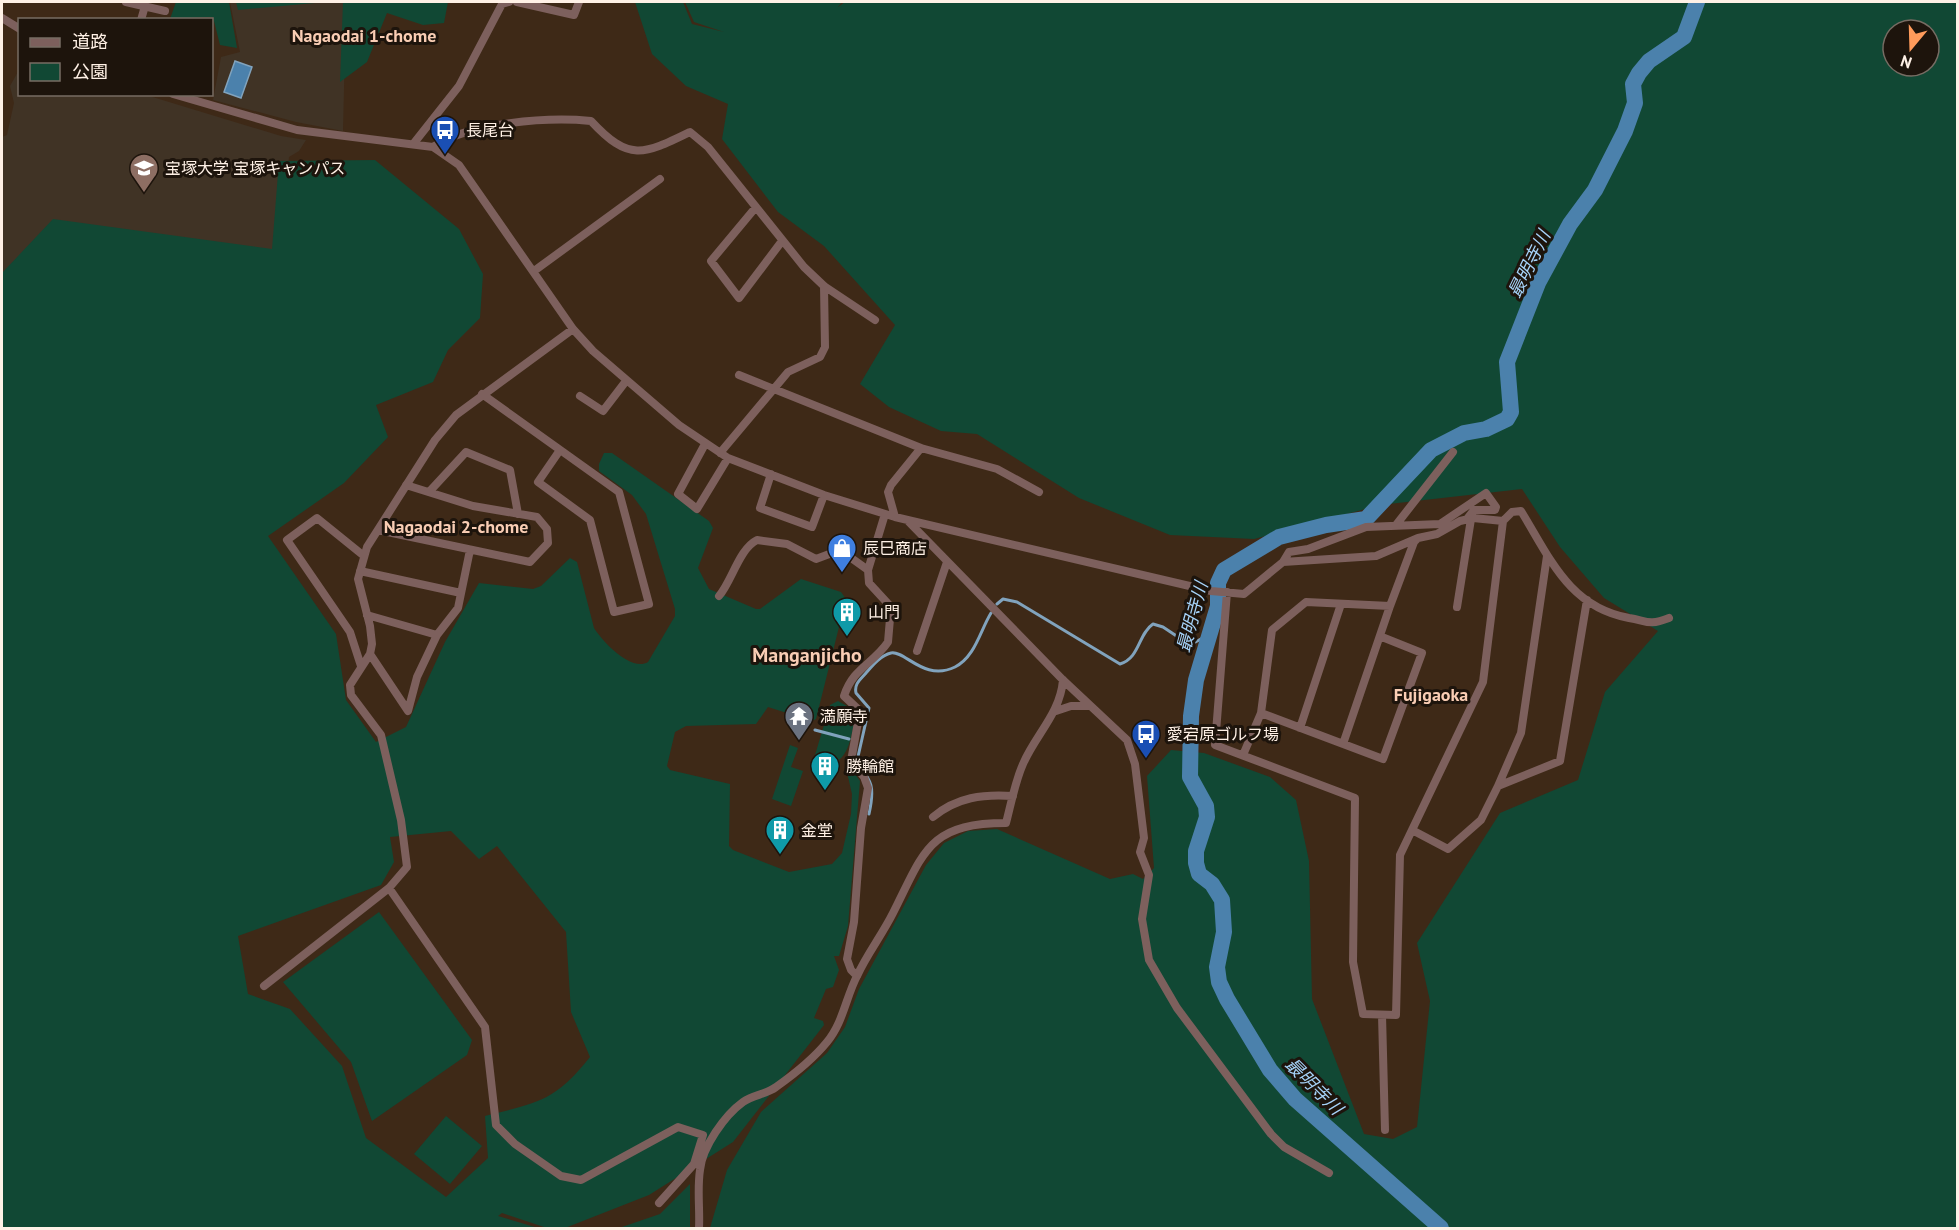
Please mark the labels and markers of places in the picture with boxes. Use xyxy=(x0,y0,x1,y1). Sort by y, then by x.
bus stop icon: 長尾台 xyxy=(429,114,461,156)
place label: 長尾台 xyxy=(466,120,514,140)
school or university icon: 宝塚大学 宝塚キャンパス xyxy=(128,152,160,194)
place label: 宝塚大学 宝塚キャンパス xyxy=(165,158,345,178)
shop icon: 辰巳商店 xyxy=(826,532,858,574)
place label: 辰巳商店 xyxy=(863,538,927,558)
building icon: 山門 xyxy=(831,596,863,638)
place label: 山門 xyxy=(868,602,900,622)
temple icon: 満願寺 xyxy=(783,700,815,742)
place label: 満願寺 xyxy=(820,706,868,726)
bus stop icon: 愛宕原ゴルフ場 xyxy=(1130,718,1162,760)
place label: 愛宕原ゴルフ場 xyxy=(1167,724,1279,744)
building icon: 勝輪館 xyxy=(809,750,841,792)
place label: 勝輪館 xyxy=(846,756,894,776)
building icon: 金堂 xyxy=(764,814,796,856)
place label: 金堂 xyxy=(801,820,833,840)

